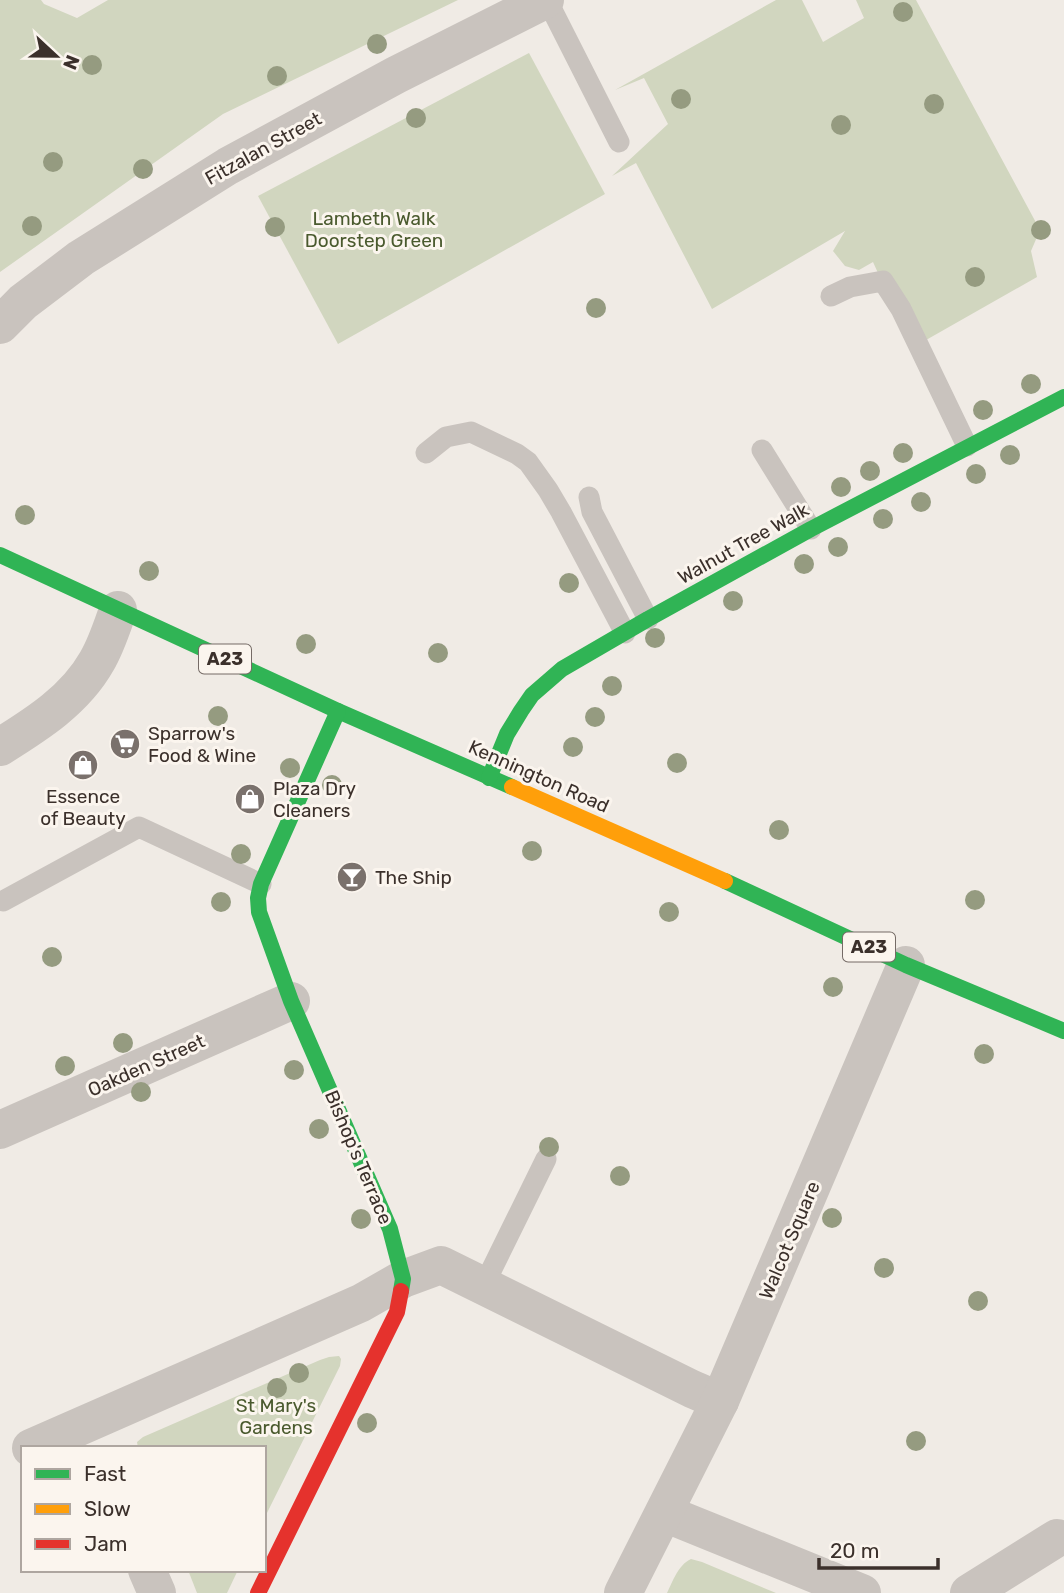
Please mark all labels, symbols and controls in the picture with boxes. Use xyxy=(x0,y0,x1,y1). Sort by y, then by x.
north arrow xyxy=(21,21,91,91)
text: N xyxy=(58,52,85,73)
street label: Fitzalan Street xyxy=(201,107,326,190)
park label: Lambeth Walk Doorstep Green xyxy=(305,207,443,252)
street label: Walnut Tree Walk xyxy=(674,498,813,589)
road number: A23 xyxy=(199,644,251,674)
place label: Sparrow's Food & Wine xyxy=(148,722,256,767)
supermarket icon: Sparrow's Food & Wine xyxy=(108,727,142,761)
street label: Kennington Road xyxy=(465,735,613,818)
shop icon: Essence of Beauty xyxy=(66,748,100,782)
place label: Plaza Dry Cleaners xyxy=(273,777,356,822)
shop icon: Plaza Dry Cleaners xyxy=(233,782,267,816)
place label: Essence of Beauty xyxy=(40,785,126,830)
bar icon: The Ship xyxy=(335,860,369,894)
place label: The Ship xyxy=(375,866,452,889)
road number: A23 xyxy=(843,932,895,962)
street label: Oakden Street xyxy=(84,1029,209,1102)
street label: Bishop's Terrace xyxy=(320,1087,397,1228)
street label: Walcot Square xyxy=(754,1178,825,1303)
park label: St Mary's Gardens xyxy=(236,1394,316,1439)
legend xyxy=(21,1446,266,1572)
text: Fast xyxy=(84,1461,126,1486)
text: Slow xyxy=(84,1496,131,1521)
scale bar xyxy=(819,1526,938,1570)
text: Jam xyxy=(84,1531,128,1556)
text: 20 m xyxy=(830,1538,879,1563)

